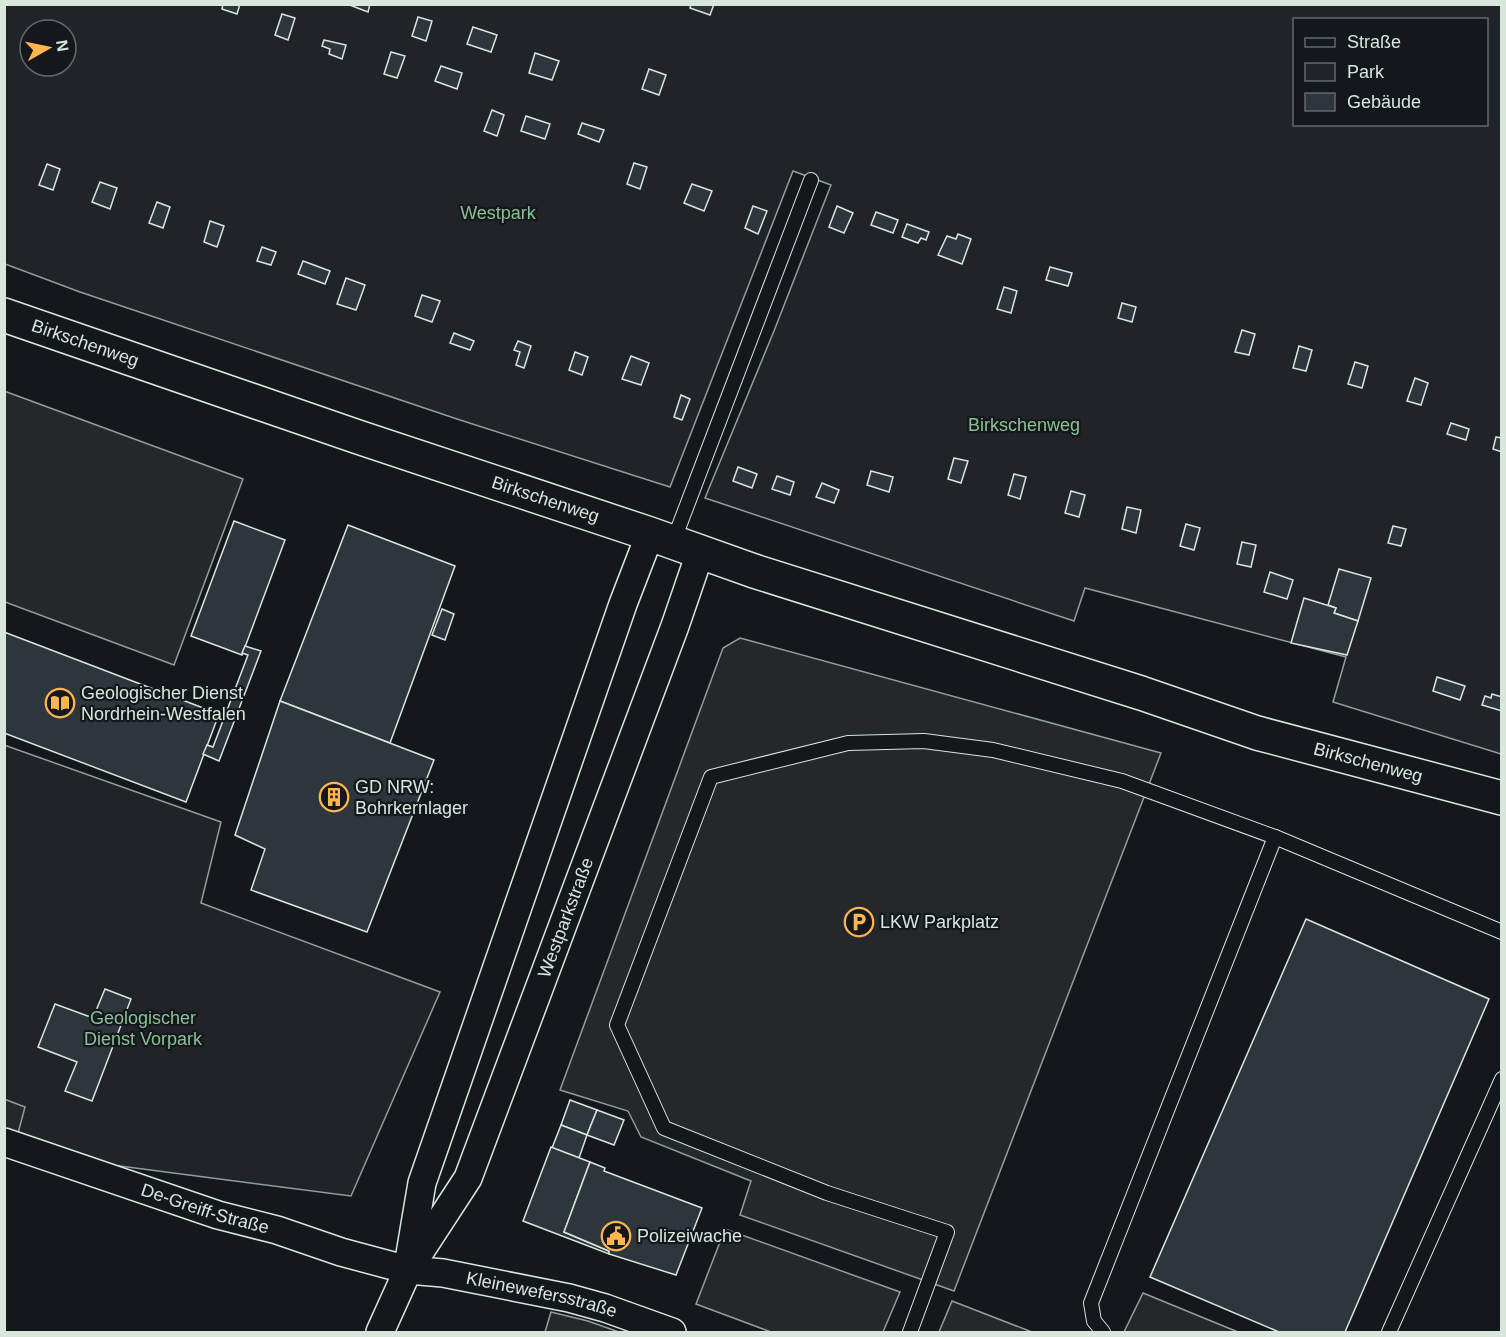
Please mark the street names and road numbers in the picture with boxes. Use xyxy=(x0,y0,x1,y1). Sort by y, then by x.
street label: Birkschenweg xyxy=(29,315,142,371)
street label: Birkschenweg xyxy=(489,472,602,526)
street label: Birkschenweg xyxy=(1311,738,1425,787)
street label: Westparkstraße xyxy=(534,855,597,980)
street label: De-Greiff-Straße xyxy=(139,1180,271,1238)
street label: Kleinewefersstraße xyxy=(464,1268,620,1321)

